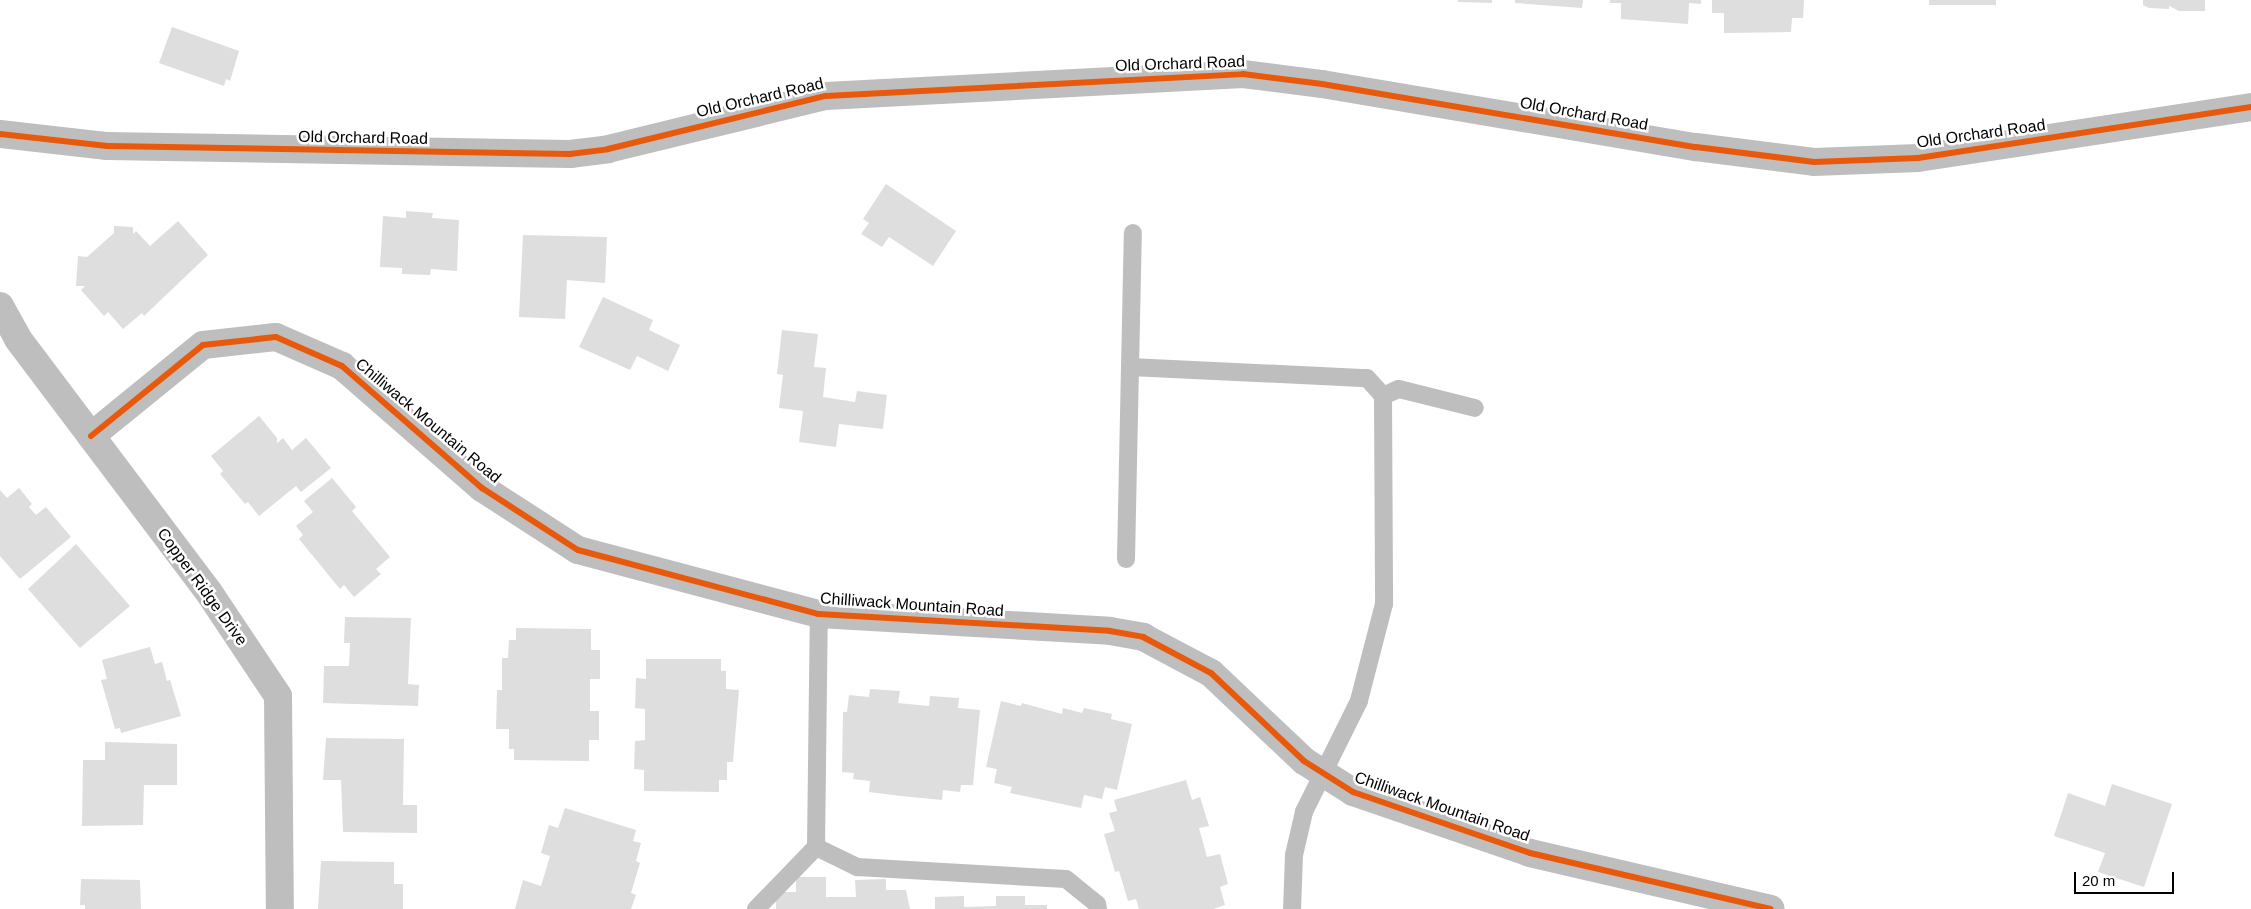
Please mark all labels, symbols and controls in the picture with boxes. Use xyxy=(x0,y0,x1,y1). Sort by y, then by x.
street label: Old Orchard Road xyxy=(1115,52,1245,76)
street label: Old Orchard Road xyxy=(695,74,825,122)
street label: Old Orchard Road xyxy=(1518,93,1650,135)
street label: Old Orchard Road xyxy=(1915,115,2047,153)
street label: Old Orchard Road xyxy=(298,127,428,149)
street label: Chilliwack Mountain Road xyxy=(351,354,505,488)
street label: Copper Ridge Drive xyxy=(153,525,251,649)
street label: Chilliwack Mountain Road xyxy=(820,589,1004,621)
street label: Chilliwack Mountain Road xyxy=(1352,768,1532,846)
scale bar xyxy=(2076,862,2176,894)
text: 20 m xyxy=(2082,872,2115,889)

